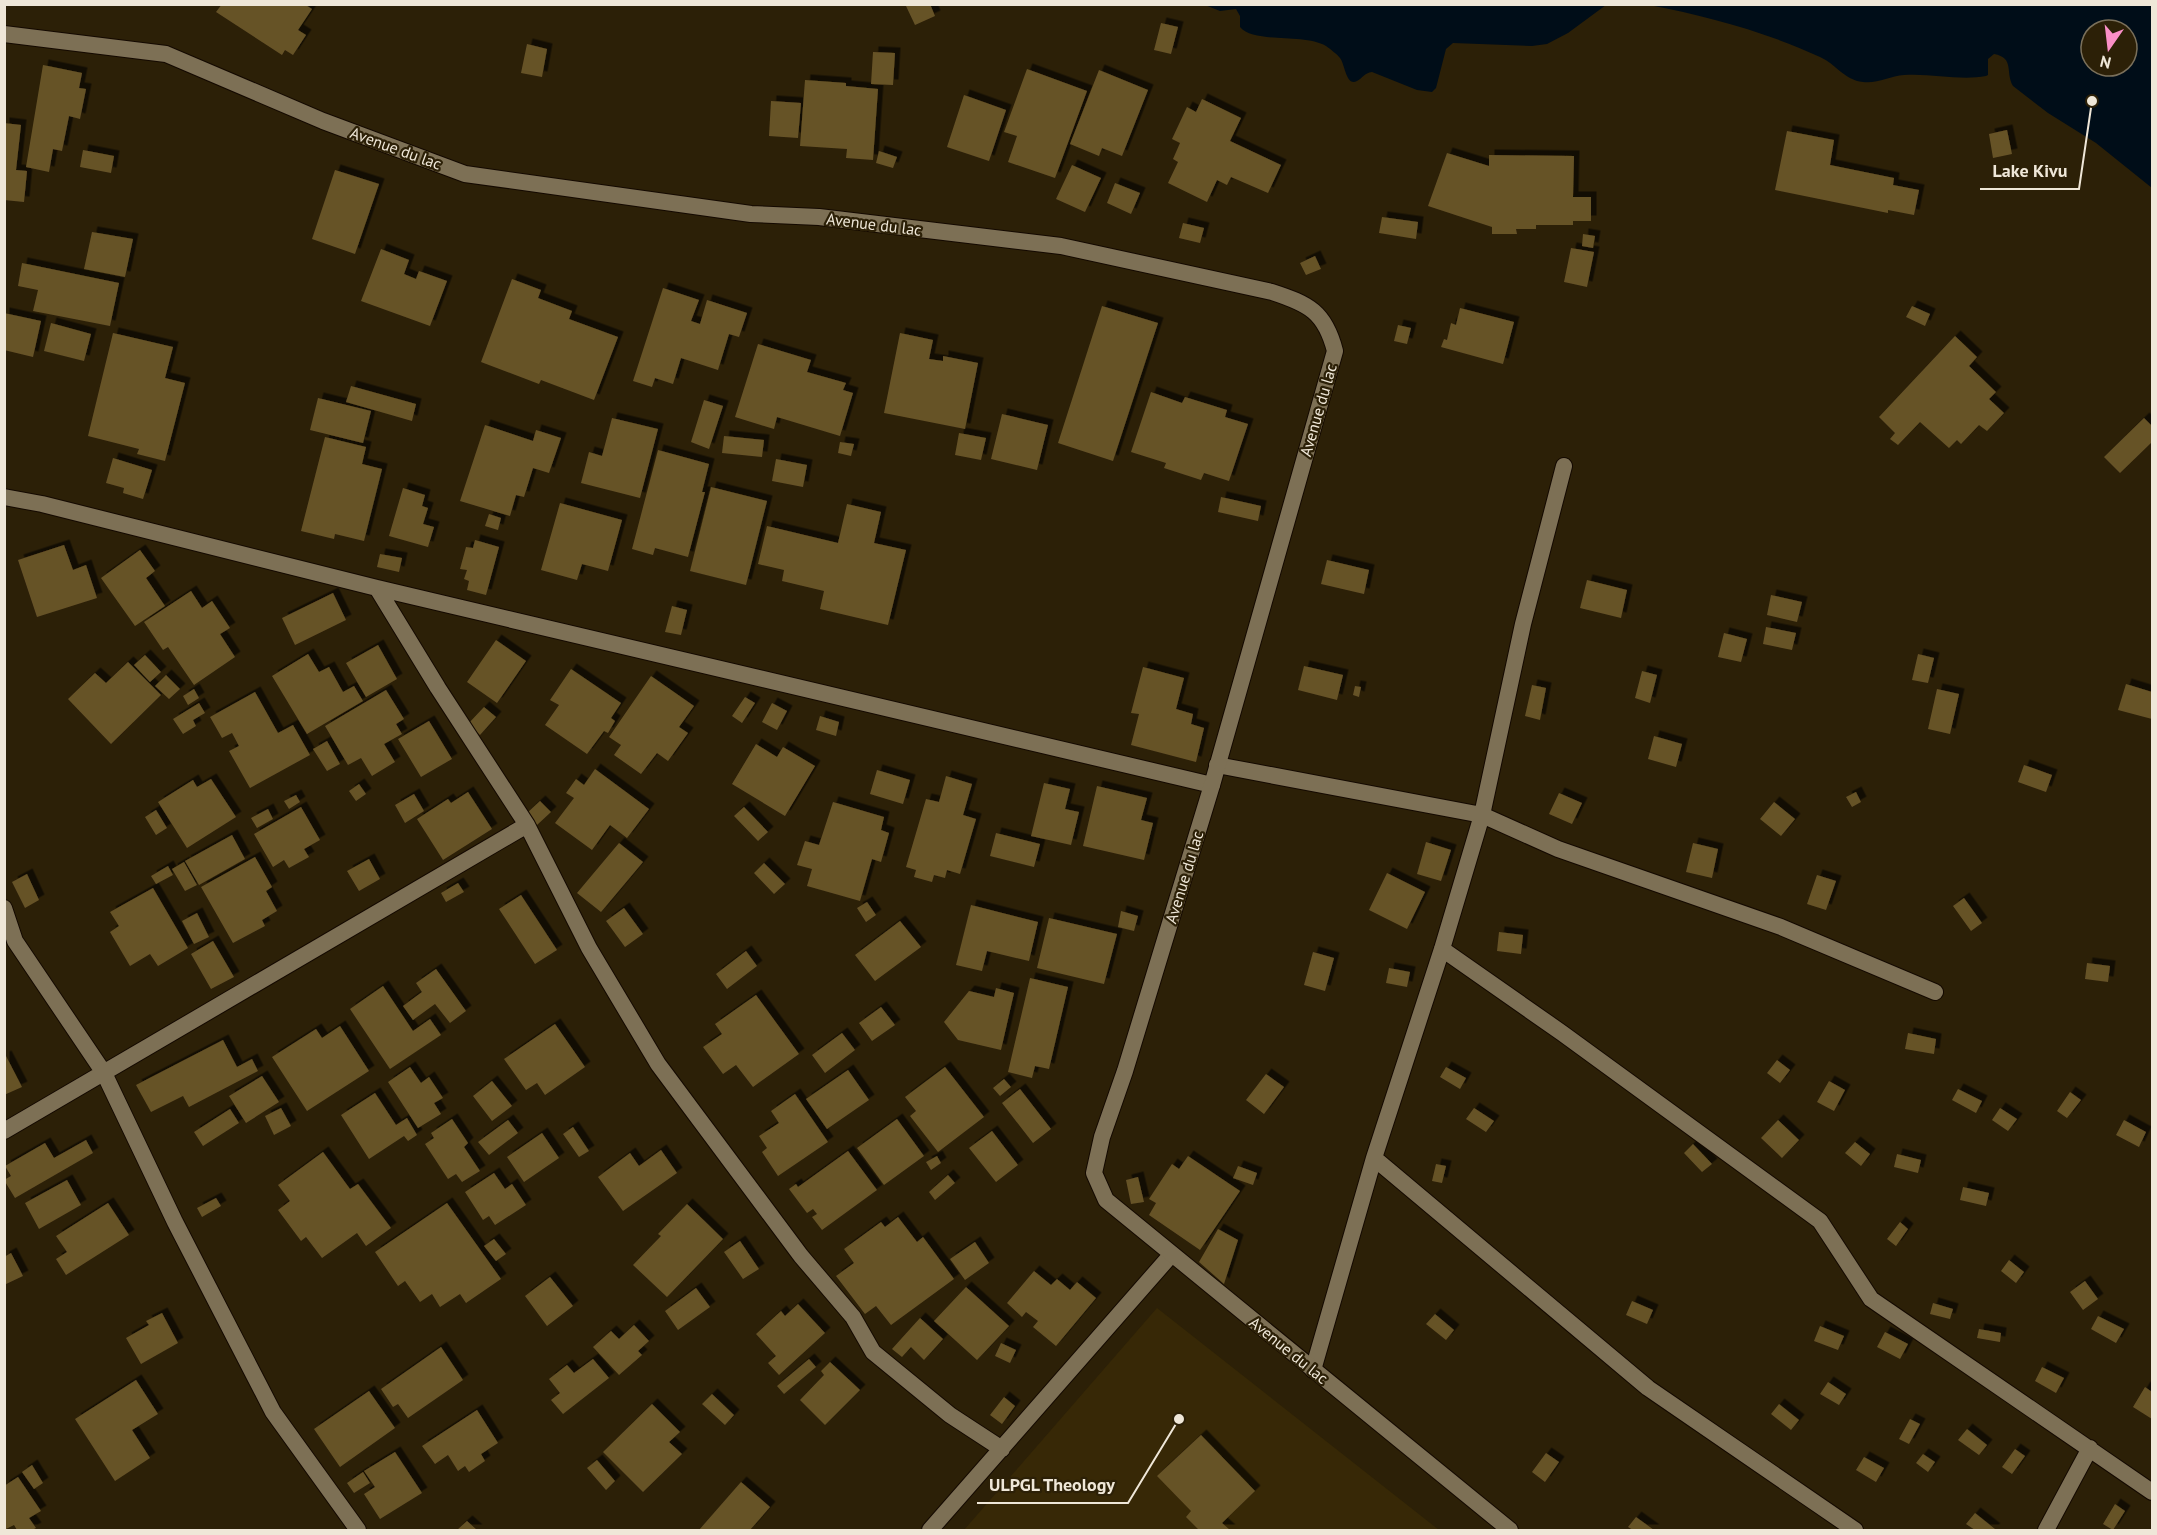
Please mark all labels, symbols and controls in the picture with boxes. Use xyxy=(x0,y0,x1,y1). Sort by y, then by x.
north arrow xyxy=(2079,18,2139,78)
text: N xyxy=(2098,52,2113,74)
street label: Avenue du lac xyxy=(348,122,444,174)
callout: Lake Kivu xyxy=(1980,153,2079,189)
text: Lake Kivu xyxy=(1993,159,2067,182)
street label: Avenue du lac xyxy=(825,208,923,240)
street label: Avenue du lac xyxy=(1295,361,1341,459)
street label: Avenue du lac xyxy=(1160,828,1208,926)
street label: Avenue du lac xyxy=(1246,1312,1332,1388)
callout: ULPGL Theology xyxy=(977,1467,1128,1503)
text: ULPGL Theology xyxy=(989,1473,1115,1496)

